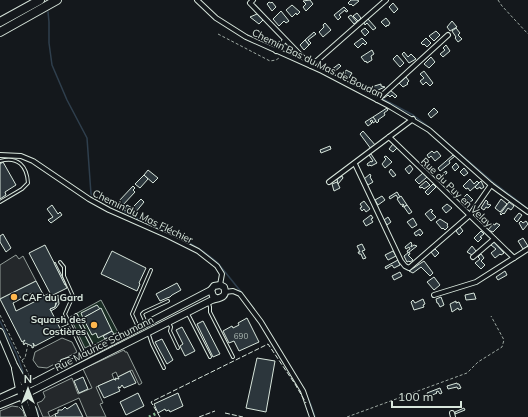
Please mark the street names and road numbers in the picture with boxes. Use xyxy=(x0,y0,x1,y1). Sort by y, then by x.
street label: Chemin Bas du Mas de Boudan xyxy=(250,26,386,101)
street label: Rue du Puy en Velay xyxy=(418,155,496,230)
street label: Chemin du Mas Fléchier xyxy=(90,186,195,247)
street label: Rue Maurice Schumann xyxy=(53,313,156,374)

